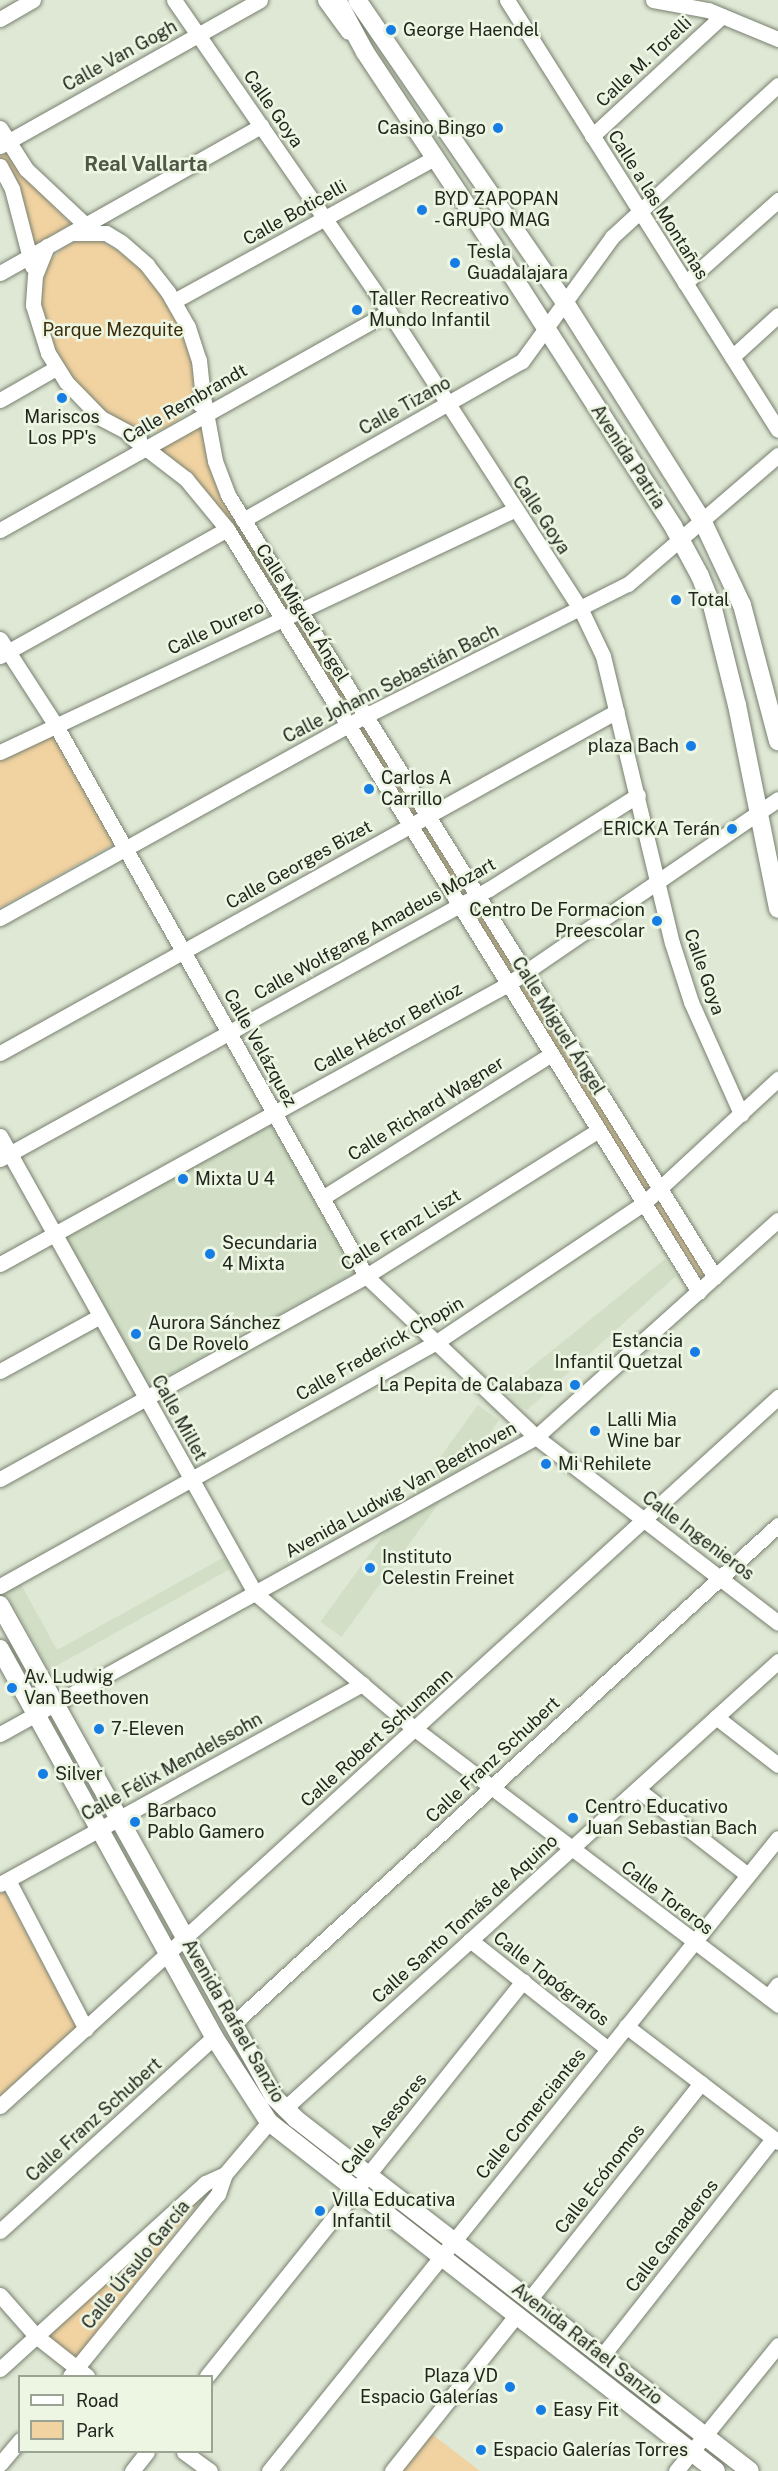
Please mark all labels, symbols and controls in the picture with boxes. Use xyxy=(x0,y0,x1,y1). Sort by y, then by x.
street label: Calle M. Torelli xyxy=(592,12,696,112)
street label: Calle Van Gogh xyxy=(59,16,181,96)
place label: George Haendel xyxy=(403,19,539,41)
marker: George Haendel xyxy=(384,23,398,37)
street label: Calle Goya xyxy=(238,66,308,152)
place label: Casino Bingo xyxy=(377,117,486,139)
marker: Casino Bingo xyxy=(491,121,505,135)
street label: Calle a las Montañas xyxy=(603,126,713,284)
district label: Real Vallarta xyxy=(84,152,208,176)
street label: Calle Boticelli xyxy=(239,176,351,250)
place label: BYD ZAPOPAN - GRUPO MAG xyxy=(434,189,559,232)
marker: BYD ZAPOPAN - GRUPO MAG xyxy=(415,203,429,217)
place label: Tesla Guadalajara xyxy=(467,242,568,284)
marker: Tesla Guadalajara xyxy=(448,256,462,270)
place label: Taller Recreativo Mundo Infantil xyxy=(369,289,509,332)
marker: Taller Recreativo Mundo Infantil xyxy=(350,303,364,317)
park label: Parque Mezquite xyxy=(43,319,183,341)
street label: Calle Rembrandt xyxy=(119,360,251,448)
street label: Calle Tizano xyxy=(355,372,455,440)
marker: Mariscos Los PP's xyxy=(55,391,69,405)
street label: Avenida Patria xyxy=(586,401,670,513)
place label: Mariscos Los PP's xyxy=(24,407,100,450)
street label: Calle Goya xyxy=(508,472,574,558)
street label: Calle Miguel Ángel xyxy=(251,540,353,686)
place label: Total xyxy=(688,589,730,611)
marker: Total xyxy=(669,593,683,607)
street label: Calle Durero xyxy=(164,596,268,660)
street label: Calle Johann Sebastián Bach xyxy=(279,620,503,748)
place label: plaza Bach xyxy=(588,735,679,757)
marker: plaza Bach xyxy=(684,739,698,753)
place label: Carlos A Carrillo xyxy=(381,768,452,810)
marker: Carlos A Carrillo xyxy=(362,782,376,796)
street label: Calle Georges Bizet xyxy=(222,816,376,914)
place label: ERICKA Terán xyxy=(603,818,720,840)
marker: ERICKA Terán xyxy=(725,822,739,836)
street label: Calle Wolfgang Amadeus Mozart xyxy=(250,853,500,1005)
place label: Centro De Formacion Preescolar xyxy=(469,900,645,942)
marker: Centro De Formacion Preescolar xyxy=(650,914,664,928)
street label: Calle Goya xyxy=(679,926,729,1018)
street label: Calle Miguel Ángel xyxy=(507,953,609,1099)
street label: Calle Héctor Berlioz xyxy=(310,978,466,1078)
street label: Calle Velázquez xyxy=(219,985,301,1111)
street label: Calle Richard Wagner xyxy=(344,1052,508,1166)
place label: Mixta U 4 xyxy=(195,1168,275,1190)
marker: Mixta U 4 xyxy=(176,1172,190,1186)
street label: Calle Franz Liszt xyxy=(337,1184,465,1276)
place label: Secundaria 4 Mixta xyxy=(222,1233,317,1276)
marker: Secundaria 4 Mixta xyxy=(203,1247,217,1261)
street label: Calle Frederick Chopin xyxy=(292,1292,468,1406)
place label: Aurora Sánchez G De Rovelo xyxy=(148,1313,280,1356)
marker: Aurora Sánchez G De Rovelo xyxy=(129,1327,143,1341)
place label: Estancia Infantil Quetzal xyxy=(554,1331,683,1374)
marker: Estancia Infantil Quetzal xyxy=(688,1345,702,1359)
street label: Calle Millet xyxy=(147,1371,211,1465)
place label: La Pepita de Calabaza xyxy=(379,1374,563,1396)
marker: La Pepita de Calabaza xyxy=(568,1378,582,1392)
place label: Lalli Mia Wine bar xyxy=(607,1410,681,1452)
street label: Avenida Ludwig Van Beethoven xyxy=(281,1417,521,1563)
marker: Lalli Mia Wine bar xyxy=(588,1424,602,1438)
place label: Mi Rehilete xyxy=(558,1453,652,1475)
marker: Mi Rehilete xyxy=(539,1457,553,1471)
street label: Calle Ingenieros xyxy=(638,1487,758,1585)
place label: Instituto Celestin Freinet xyxy=(382,1547,514,1590)
marker: Instituto Celestin Freinet xyxy=(363,1561,377,1575)
street label: Calle Robert Schumann xyxy=(297,1664,457,1812)
place label: Av. Ludwig Van Beethoven xyxy=(24,1667,149,1710)
marker: Av. Ludwig Van Beethoven xyxy=(5,1681,19,1695)
street label: Calle Franz Schubert xyxy=(422,1692,564,1828)
street label: Calle Félix Mendelssohn xyxy=(78,1708,266,1826)
place label: 7-Eleven xyxy=(111,1718,184,1740)
marker: 7-Eleven xyxy=(92,1722,106,1736)
place label: Silver xyxy=(55,1763,103,1785)
marker: Silver xyxy=(36,1767,50,1781)
place label: Centro Educativo Juan Sebastian Bach xyxy=(585,1797,757,1840)
place label: Barbaco Pablo Gamero xyxy=(147,1801,265,1844)
marker: Centro Educativo Juan Sebastian Bach xyxy=(566,1811,580,1825)
marker: Barbaco Pablo Gamero xyxy=(128,1815,142,1829)
street label: Calle Santo Tomás de Aquino xyxy=(367,1830,563,2008)
street label: Calle Toreros xyxy=(617,1856,717,1940)
street label: Calle Topógrafos xyxy=(489,1927,613,2031)
street label: Avenida Rafael Sanzio xyxy=(177,1935,289,2107)
street label: Calle Comerciantes xyxy=(472,2044,590,2184)
street label: Calle Franz Schubert xyxy=(22,2053,166,2187)
street label: Calle Asesores xyxy=(337,2069,431,2179)
street label: Calle Ecónomos xyxy=(550,2120,650,2238)
street label: Calle Ganaderos xyxy=(621,2175,723,2297)
place label: Villa Educativa Infantil xyxy=(332,2190,455,2232)
street label: Calle Úrsulo García xyxy=(77,2196,195,2334)
marker: Villa Educativa Infantil xyxy=(313,2204,327,2218)
street label: Avenida Rafael Sanzio xyxy=(507,2279,667,2409)
place label: Plaza VD Espacio Galerías xyxy=(360,2366,498,2408)
legend xyxy=(18,2375,213,2453)
marker: Plaza VD Espacio Galerías xyxy=(503,2380,517,2394)
text: Road xyxy=(76,2390,119,2411)
place label: Easy Fit xyxy=(553,2399,619,2421)
marker: Easy Fit xyxy=(534,2403,548,2417)
text: Park xyxy=(76,2420,114,2441)
place label: Espacio Galerías Torres xyxy=(493,2439,688,2461)
marker: Espacio Galerías Torres xyxy=(474,2443,488,2457)

